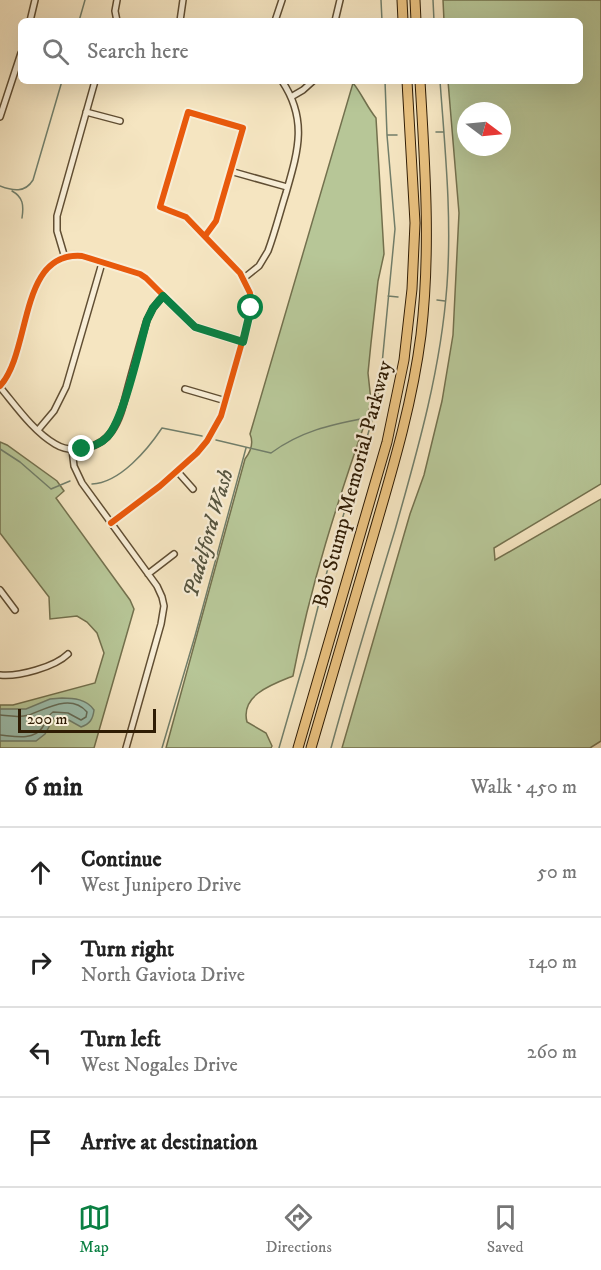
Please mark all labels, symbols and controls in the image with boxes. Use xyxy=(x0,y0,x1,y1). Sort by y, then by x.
search box xyxy=(18,18,583,84)
icon: search xyxy=(39,35,72,68)
text: Search here xyxy=(87,38,189,65)
north arrow xyxy=(457,102,511,156)
route start xyxy=(237,294,263,320)
street label: Bob Stump Memorial Parkway xyxy=(307,357,399,610)
route end xyxy=(68,435,94,461)
water label: Padelford Wash xyxy=(177,466,240,601)
scale bar xyxy=(18,706,156,734)
text: 200 m xyxy=(27,709,68,729)
text: 6 min xyxy=(24,771,83,804)
text: Walk · 450 m xyxy=(471,775,577,800)
text: Continue xyxy=(81,846,162,873)
icon: ahead xyxy=(24,856,57,889)
text: 50 m xyxy=(537,860,577,885)
text: West Junipero Drive xyxy=(81,873,241,898)
text: Turn right xyxy=(81,936,174,963)
icon: right xyxy=(24,946,57,979)
text: 140 m xyxy=(528,950,577,975)
text: North Gaviota Drive xyxy=(81,963,245,988)
text: Turn left xyxy=(81,1026,161,1053)
icon: left xyxy=(24,1036,57,1069)
text: 260 m xyxy=(527,1040,577,1065)
text: West Nogales Drive xyxy=(81,1053,238,1078)
icon: arrive xyxy=(24,1126,57,1159)
text: Arrive at destination xyxy=(81,1129,258,1156)
tab: Map xyxy=(78,1201,111,1257)
tab: Directions xyxy=(266,1201,332,1257)
tab: Saved xyxy=(487,1201,524,1257)

